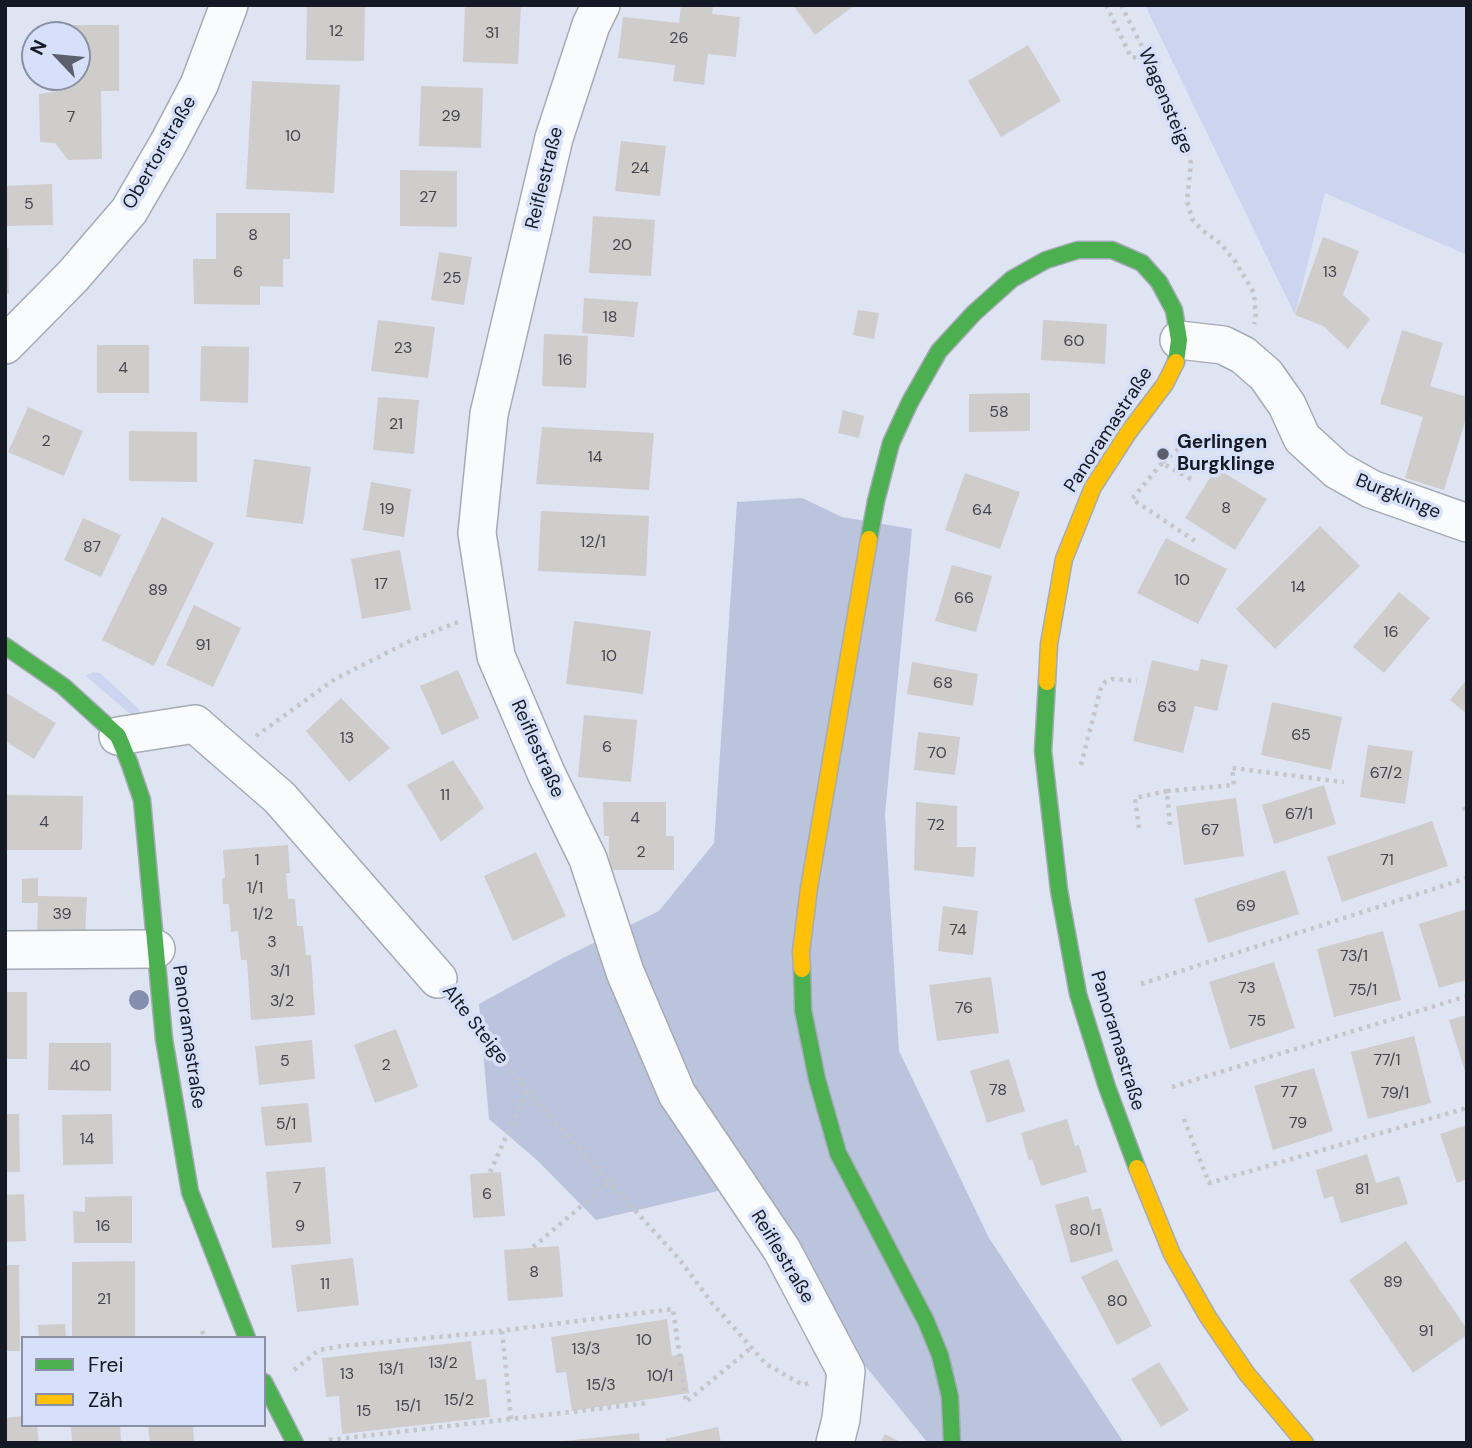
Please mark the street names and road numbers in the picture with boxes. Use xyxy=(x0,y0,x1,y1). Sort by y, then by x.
street label: Wagensteige xyxy=(1133,45,1197,157)
street label: Obertorstraße xyxy=(118,92,202,214)
street label: Reiflestraße xyxy=(521,125,569,231)
street label: Panoramastraße xyxy=(1060,363,1158,497)
street label: Burgklinge xyxy=(1352,470,1444,524)
street label: Reiflestraße xyxy=(505,697,569,801)
street label: Panoramastraße xyxy=(167,964,209,1110)
street label: Panoramastraße xyxy=(1085,968,1149,1114)
street label: Alte Steige xyxy=(437,981,513,1069)
street label: Reiflestraße xyxy=(745,1206,819,1308)

